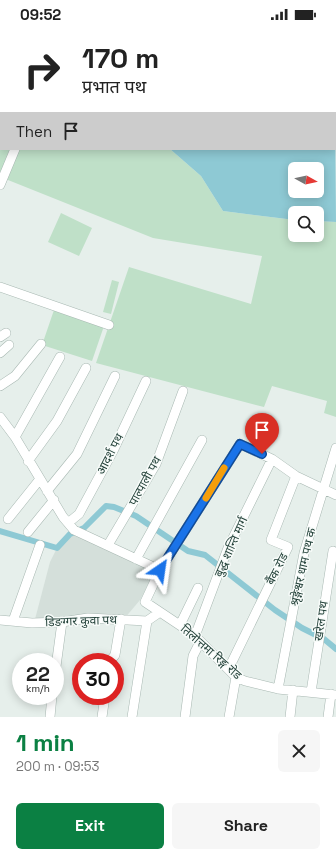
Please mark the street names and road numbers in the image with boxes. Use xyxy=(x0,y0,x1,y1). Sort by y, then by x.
street label: आदर्श पथ xyxy=(93,430,127,477)
street label: पाल्पाली पथ xyxy=(125,453,165,508)
street label: बुद्ध शान्ति मार्ग xyxy=(211,513,252,580)
street label: श्रृङ्गेश्वर धाम पथ क xyxy=(286,526,320,608)
street label: बैंक रोड xyxy=(262,550,292,588)
street label: खरेल पथ xyxy=(310,600,332,642)
street label: डिङग्गर कुवा पथ xyxy=(45,612,118,630)
street label: तिलोत्तमा रिङ्ग रोड xyxy=(177,621,245,683)

